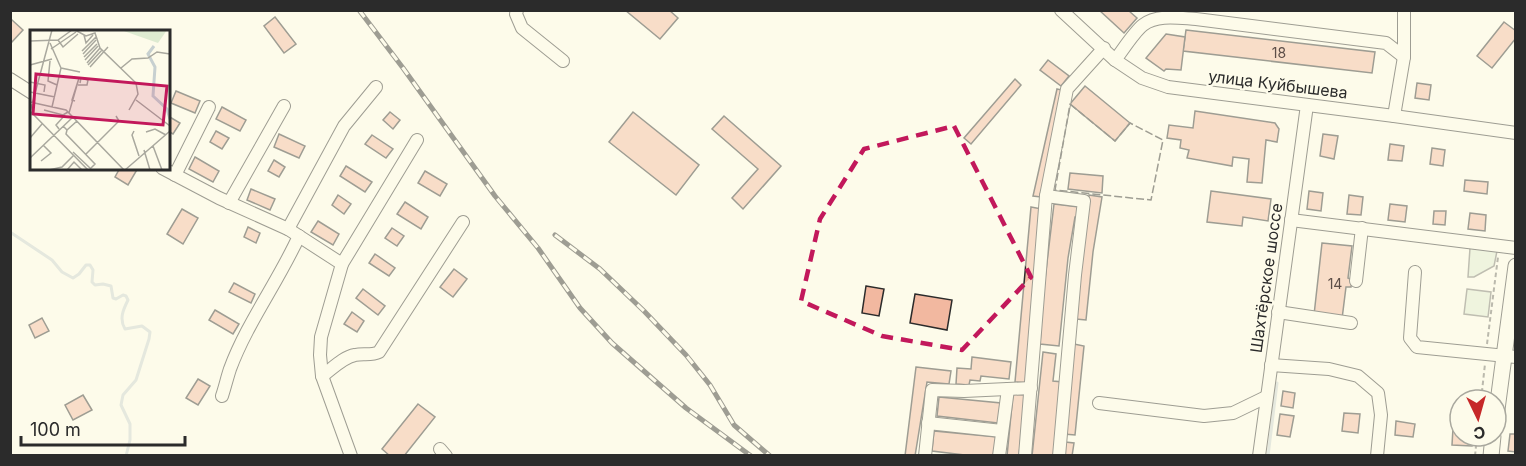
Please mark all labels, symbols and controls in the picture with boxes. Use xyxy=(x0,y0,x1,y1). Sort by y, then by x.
inset map xyxy=(30,30,170,170)
house number: 18 xyxy=(1272,44,1286,61)
street label: улица Куйбышева xyxy=(1207,66,1349,102)
street label: Шахтёрское шоссе xyxy=(1246,202,1286,354)
house number: 14 xyxy=(1328,275,1342,292)
north arrow xyxy=(1448,388,1508,448)
scale bar xyxy=(21,409,184,447)
text: 100 m xyxy=(30,419,81,440)
text: С xyxy=(1472,422,1486,443)

